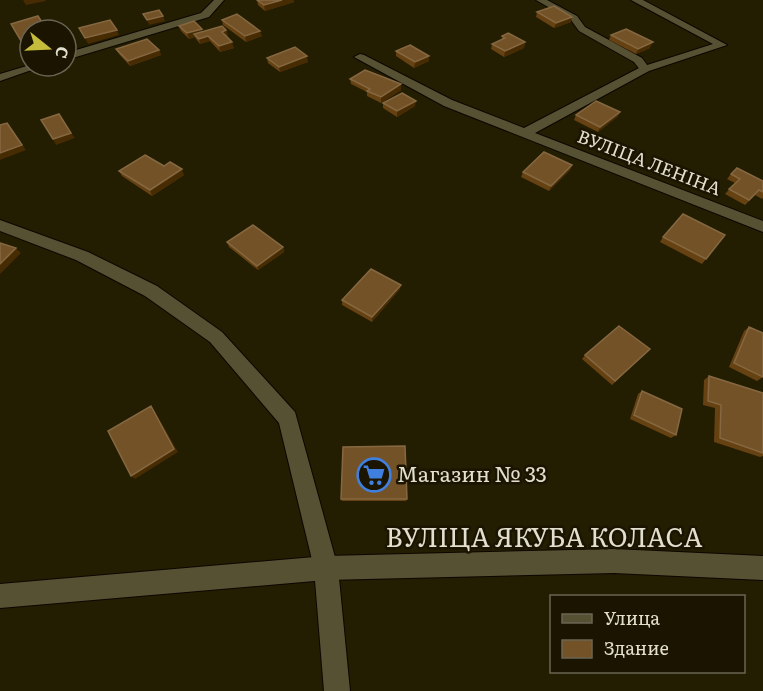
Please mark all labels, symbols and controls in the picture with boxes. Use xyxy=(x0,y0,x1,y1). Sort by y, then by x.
north arrow xyxy=(18,18,78,78)
text: С xyxy=(50,44,76,62)
street label: ВУЛІЦА ЛЕНІНА xyxy=(574,122,725,201)
supermarket icon: Магазин № 33 xyxy=(356,457,392,493)
place label: Магазин № 33 xyxy=(397,457,547,488)
street label: ВУЛІЦА ЯКУБА КОЛАСА xyxy=(385,516,703,555)
legend xyxy=(550,595,745,673)
text: Улица xyxy=(604,604,660,631)
text: Здание xyxy=(604,634,669,661)

